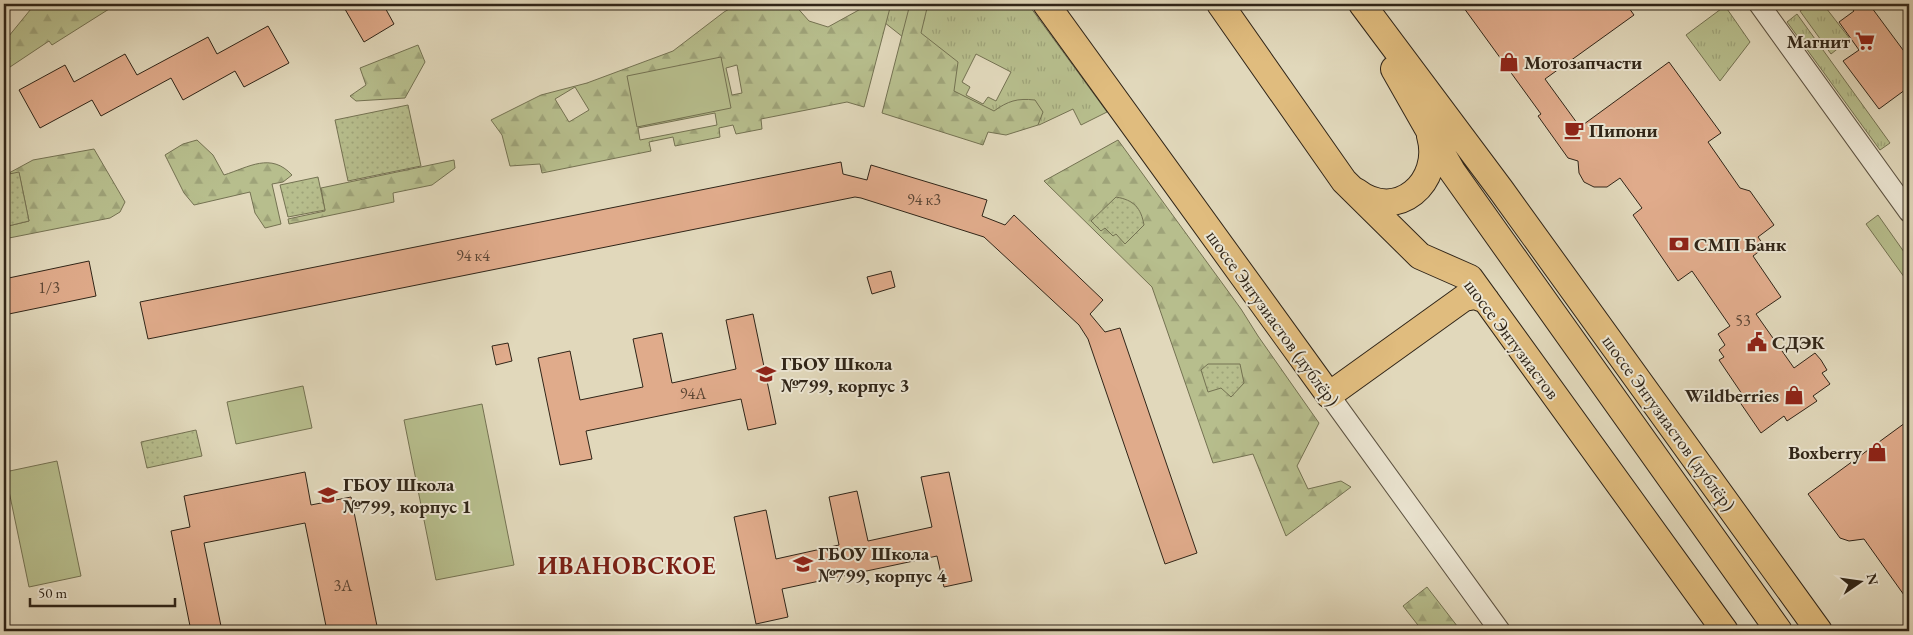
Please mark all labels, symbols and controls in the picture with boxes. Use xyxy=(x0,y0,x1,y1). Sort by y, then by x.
place label: Магнит xyxy=(1786,29,1850,54)
supermarket icon: Магнит xyxy=(1854,30,1876,52)
place label: Мотозапчасти xyxy=(1524,50,1642,75)
shop icon: Мотозапчасти xyxy=(1498,51,1520,73)
place label: Пипони xyxy=(1589,118,1658,143)
cafe icon: Пипони xyxy=(1563,119,1585,141)
house number: 94 к3 xyxy=(907,189,941,210)
street label: шоссе Энтузиастов (дублёр) xyxy=(1201,225,1345,411)
place label: СМП Банк xyxy=(1694,232,1787,257)
bank icon: СМП Банк xyxy=(1668,233,1690,255)
house number: 94 к4 xyxy=(456,245,490,266)
street label: шоссе Энтузиастов xyxy=(1459,274,1565,404)
house number: 1/3 xyxy=(38,277,60,298)
house number: 53 xyxy=(1735,310,1751,331)
street label: шоссе Энтузиастов (дублёр) xyxy=(1597,330,1741,516)
place label: СДЭК xyxy=(1772,330,1825,355)
public building icon: СДЭК xyxy=(1746,331,1768,353)
place label: ГБОУ Школа №799, корпус 3 xyxy=(781,351,910,398)
school or university icon: ГБОУ Школа №799, корпус 3 xyxy=(755,363,777,385)
house number: 94А xyxy=(680,383,707,404)
place label: Wildberries xyxy=(1685,383,1779,408)
shop icon: Wildberries xyxy=(1783,384,1805,406)
place label: Boxberry xyxy=(1788,440,1863,465)
shop icon: Boxberry xyxy=(1866,441,1888,463)
place label: ГБОУ Школа №799, корпус 1 xyxy=(343,472,472,519)
school or university icon: ГБОУ Школа №799, корпус 1 xyxy=(317,484,339,506)
place label: ГБОУ Школа №799, корпус 4 xyxy=(818,541,948,588)
district label: ИВАНОВСКОЕ xyxy=(537,550,717,581)
school or university icon: ГБОУ Школа №799, корпус 4 xyxy=(792,553,814,575)
north arrow xyxy=(1836,558,1886,608)
text: N xyxy=(1863,572,1883,587)
scale bar xyxy=(30,575,175,607)
house number: 3А xyxy=(334,575,353,596)
text: 50 m xyxy=(38,583,67,602)

